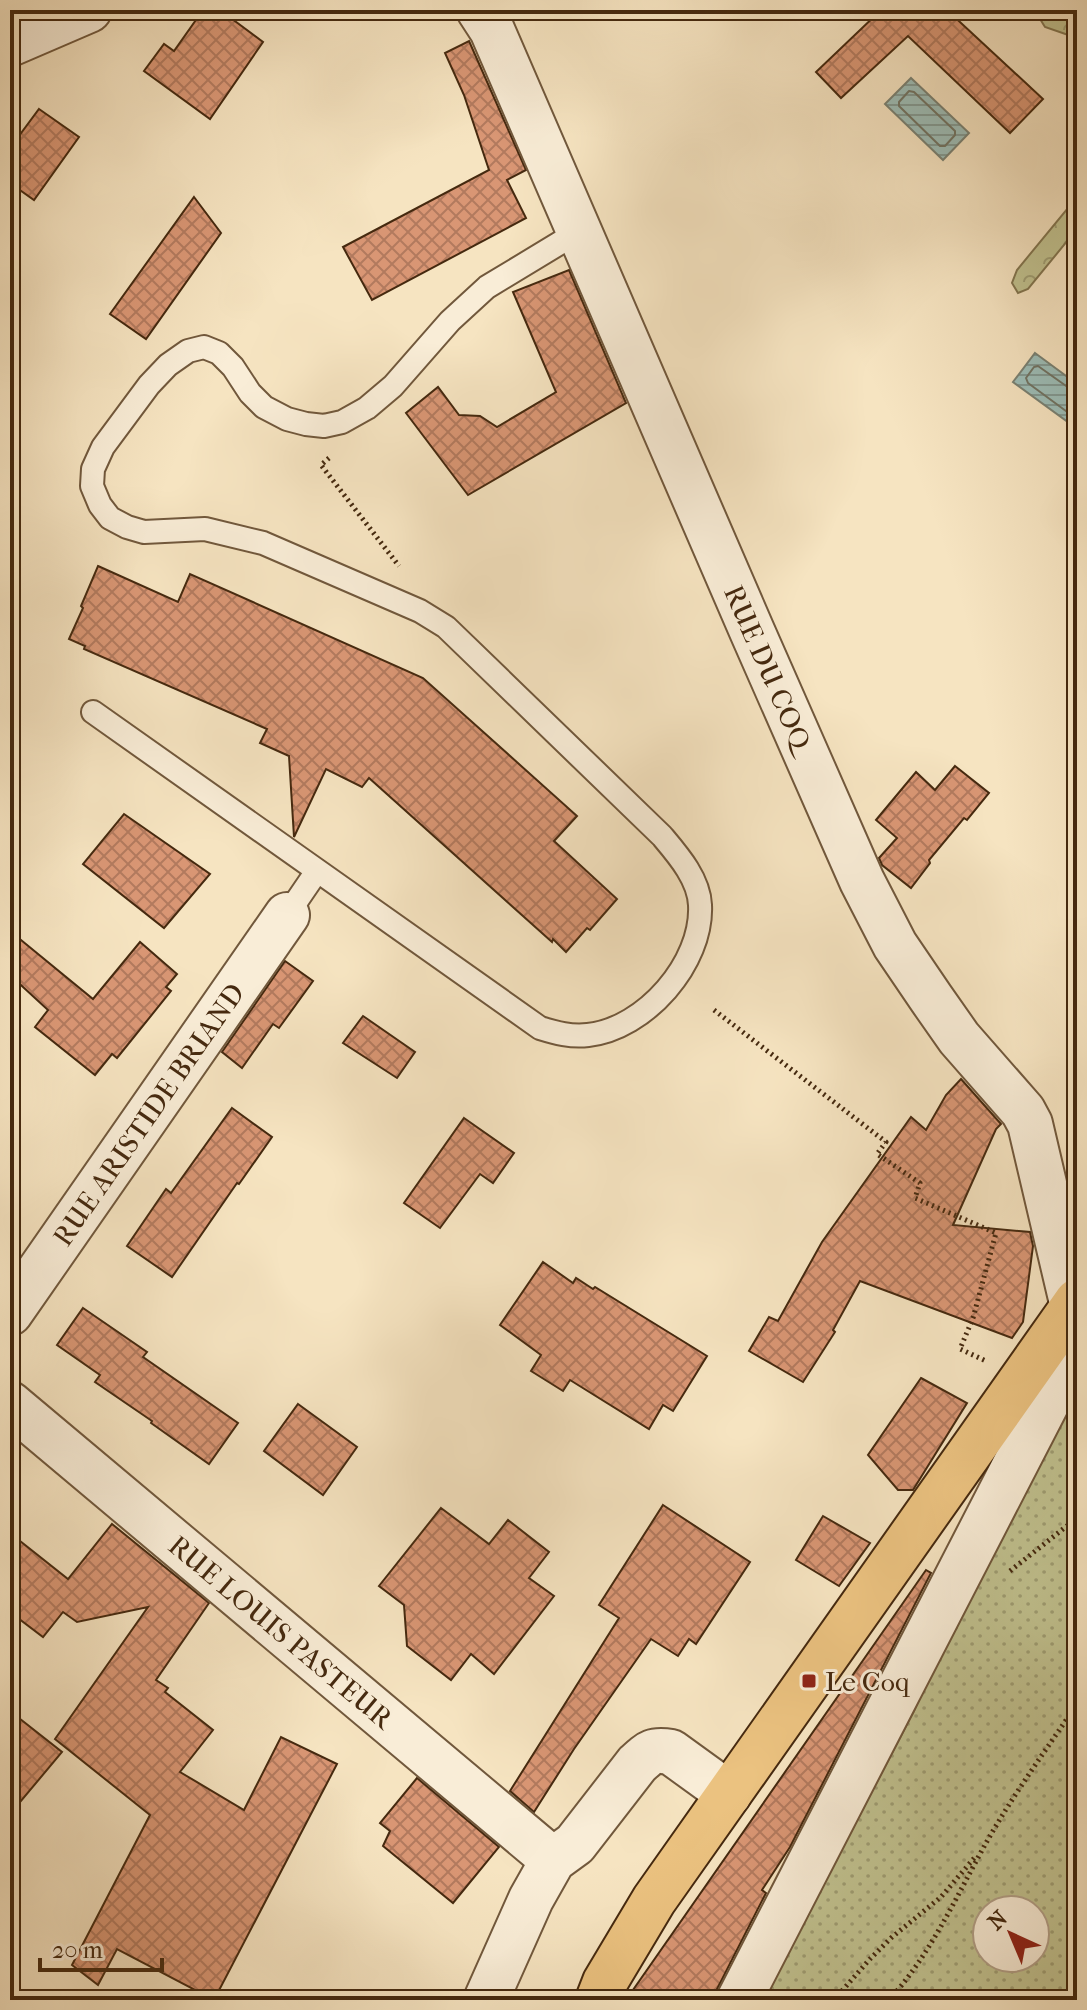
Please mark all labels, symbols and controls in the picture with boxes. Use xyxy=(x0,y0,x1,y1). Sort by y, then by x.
street label: RUE DU COQ xyxy=(718,580,822,763)
street label: RUE ARISTIDE BRIAND xyxy=(46,977,251,1252)
street label: RUE LOUIS PASTEUR xyxy=(162,1528,401,1736)
place label: Le Coq xyxy=(825,1665,910,1698)
marker: Le Coq xyxy=(800,1672,818,1690)
north arrow xyxy=(971,1894,1051,1974)
text: N xyxy=(983,1905,1013,1935)
scale bar xyxy=(40,1922,162,1972)
text: 20 m xyxy=(52,1936,103,1964)

